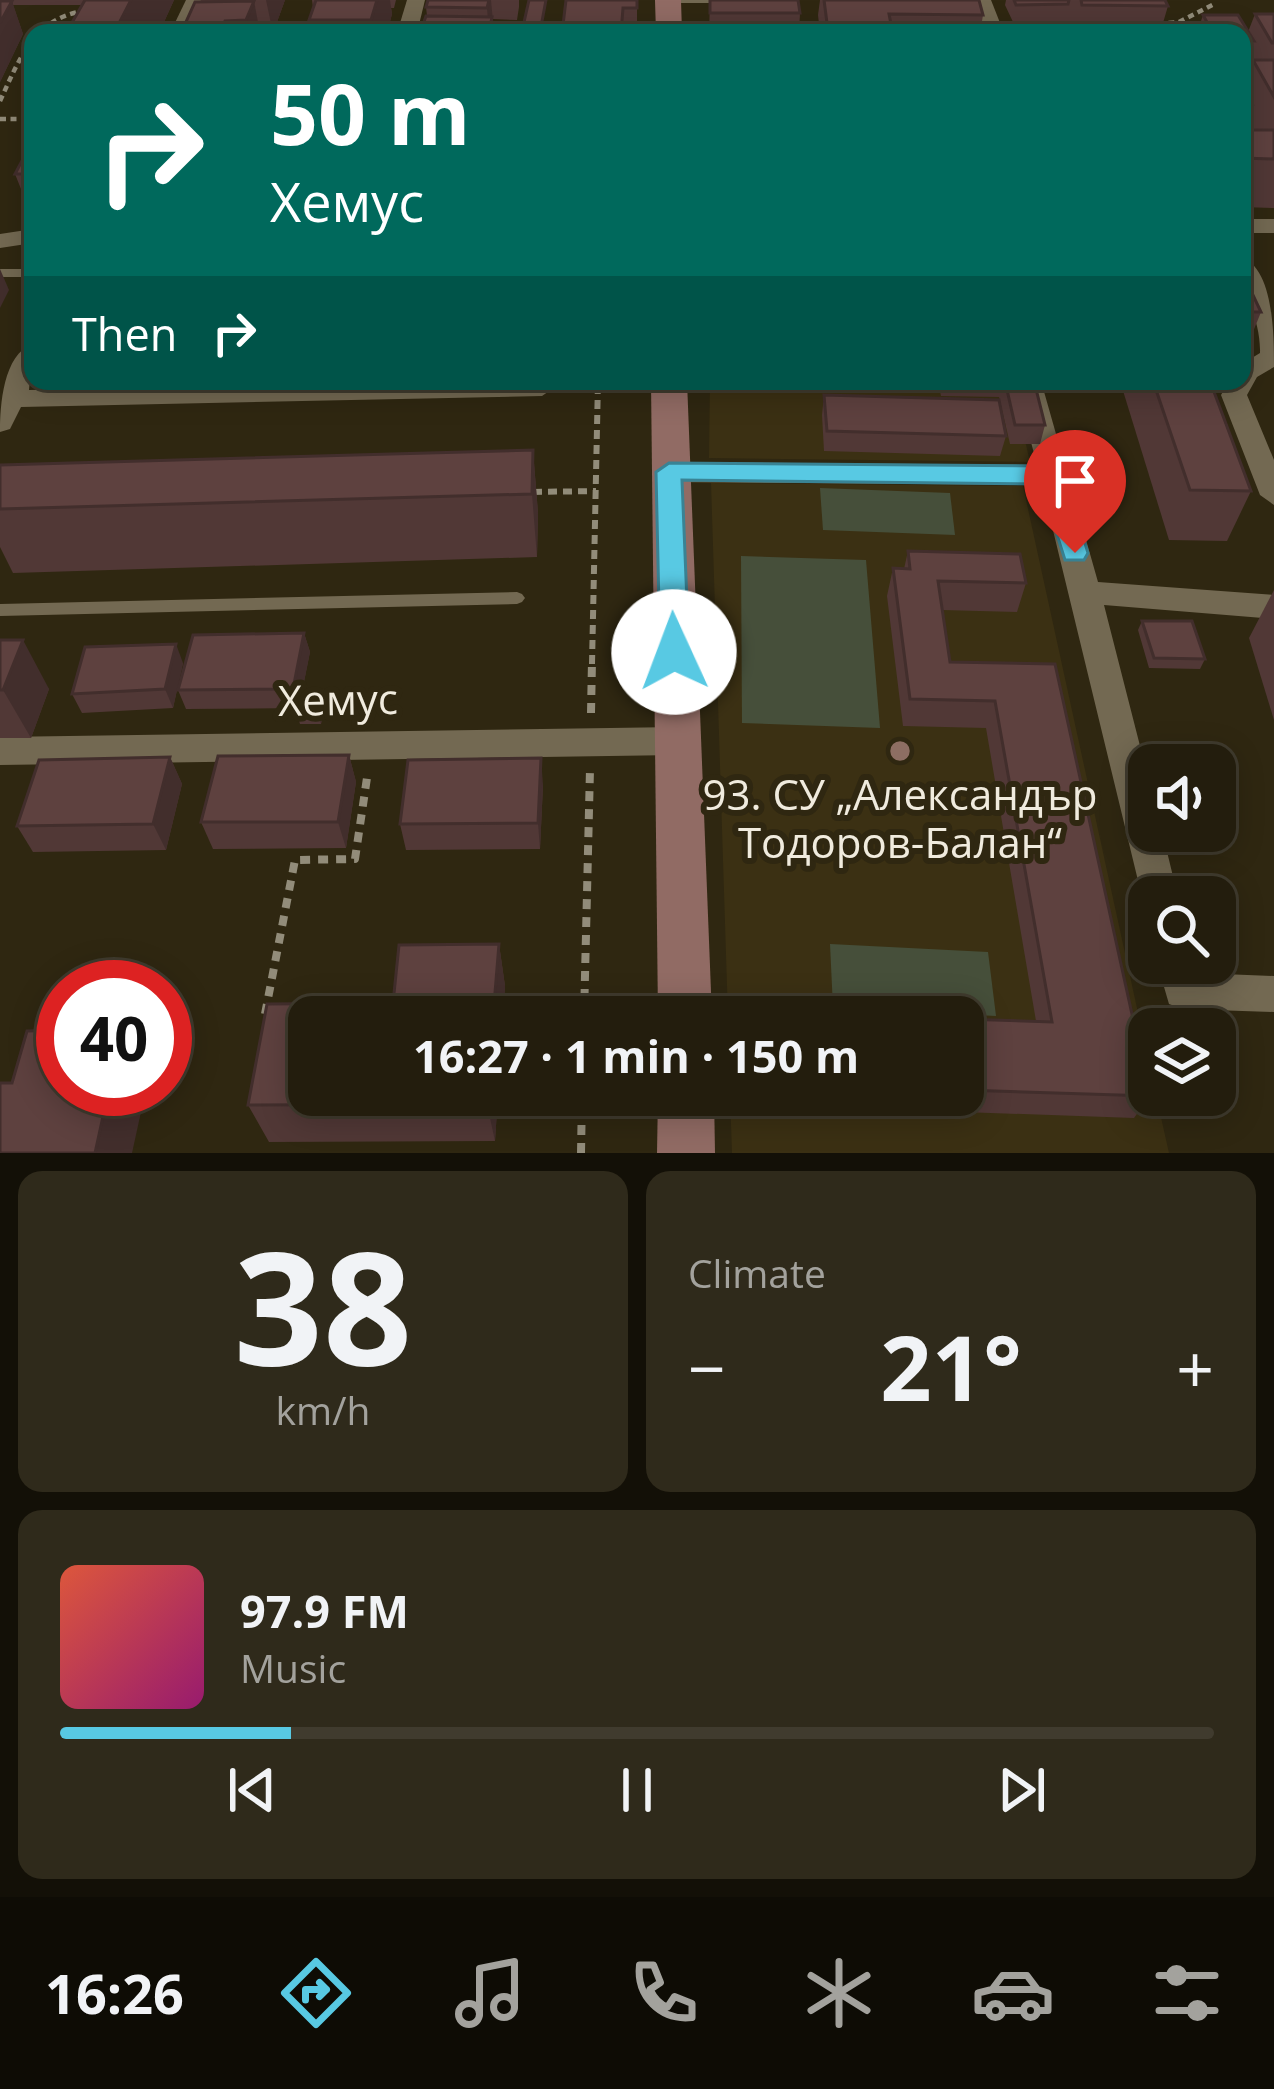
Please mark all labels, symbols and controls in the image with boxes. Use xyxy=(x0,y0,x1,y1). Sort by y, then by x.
text: 50 m xyxy=(270,55,470,170)
icon: right xyxy=(72,72,228,228)
text: Хемус xyxy=(270,164,424,238)
icon: right xyxy=(201,300,267,366)
text: Then xyxy=(72,303,177,364)
pin xyxy=(1024,430,1126,553)
icon: arrive xyxy=(1042,448,1108,514)
position arrow xyxy=(611,589,737,715)
street label: Хемус xyxy=(278,669,398,728)
marker: 93. СУ „Александър Тодоров-Балан“ xyxy=(887,738,913,764)
map controls xyxy=(1128,744,1236,1116)
button: sound xyxy=(1128,744,1236,852)
place label: 93. СУ „Александър Тодоров-Балан“ xyxy=(702,765,1098,870)
button: search xyxy=(1128,876,1236,984)
speed limit sign: 40 xyxy=(36,960,192,1116)
button: layers xyxy=(1128,1008,1236,1116)
text: 16:27 · 1 min · 150 m xyxy=(413,1025,859,1086)
text: 38 xyxy=(234,1198,412,1411)
text: Climate xyxy=(688,1246,826,1299)
text: 21° xyxy=(880,1305,1022,1427)
text: − xyxy=(688,1322,726,1412)
text: + xyxy=(1176,1322,1214,1412)
text: km/h xyxy=(276,1383,370,1436)
text: 97.9 FM xyxy=(240,1580,409,1641)
text: Music xyxy=(240,1641,346,1694)
icon: previous xyxy=(219,1757,285,1823)
icon: pause xyxy=(604,1757,670,1823)
icon: next xyxy=(989,1757,1055,1823)
icon: directions xyxy=(274,1951,358,2035)
icon: music xyxy=(448,1951,532,2035)
icon: phone xyxy=(622,1951,706,2035)
icon: climate xyxy=(797,1951,881,2035)
icon: car xyxy=(971,1951,1055,2035)
icon: filters xyxy=(1145,1951,1229,2035)
text: 16:26 xyxy=(45,1956,184,2030)

